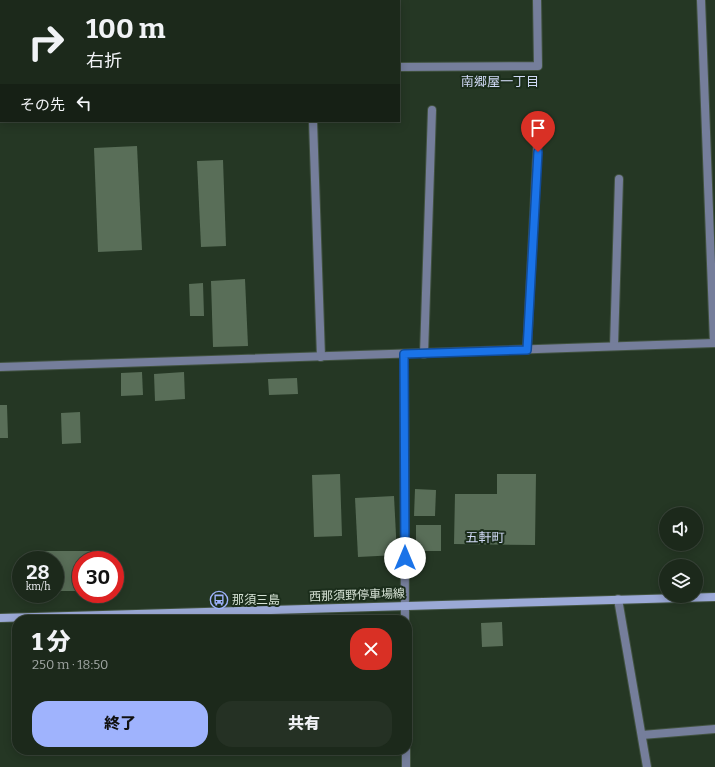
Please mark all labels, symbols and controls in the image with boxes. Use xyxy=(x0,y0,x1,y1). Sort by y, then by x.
text: 100 m xyxy=(86,12,165,45)
icon: right xyxy=(20,16,72,68)
text: 右折 xyxy=(86,50,122,72)
district label: 南郷屋一丁目 xyxy=(461,74,539,89)
icon: left xyxy=(73,92,95,114)
text: その先 xyxy=(20,96,65,114)
pin xyxy=(521,111,555,152)
icon: arrive xyxy=(527,117,549,139)
map controls xyxy=(659,507,703,603)
button: sound xyxy=(659,507,703,551)
district label: 五軒町 xyxy=(465,530,505,545)
position arrow xyxy=(384,537,426,579)
speed limit sign: 30 xyxy=(72,551,124,603)
button: layers xyxy=(659,559,703,603)
text: 28 xyxy=(26,560,50,584)
text: km/h xyxy=(26,581,50,593)
street label: 西那須野停車場線 xyxy=(309,586,405,604)
bus stop icon: 那須三島 xyxy=(209,590,229,610)
place label: 那須三島 xyxy=(232,593,280,607)
text: 1 分 xyxy=(32,628,71,656)
button: close xyxy=(350,628,392,670)
text: 250 m · 18:50 xyxy=(32,657,108,672)
button: 終了 xyxy=(32,701,208,747)
button: 共有 xyxy=(216,701,392,747)

